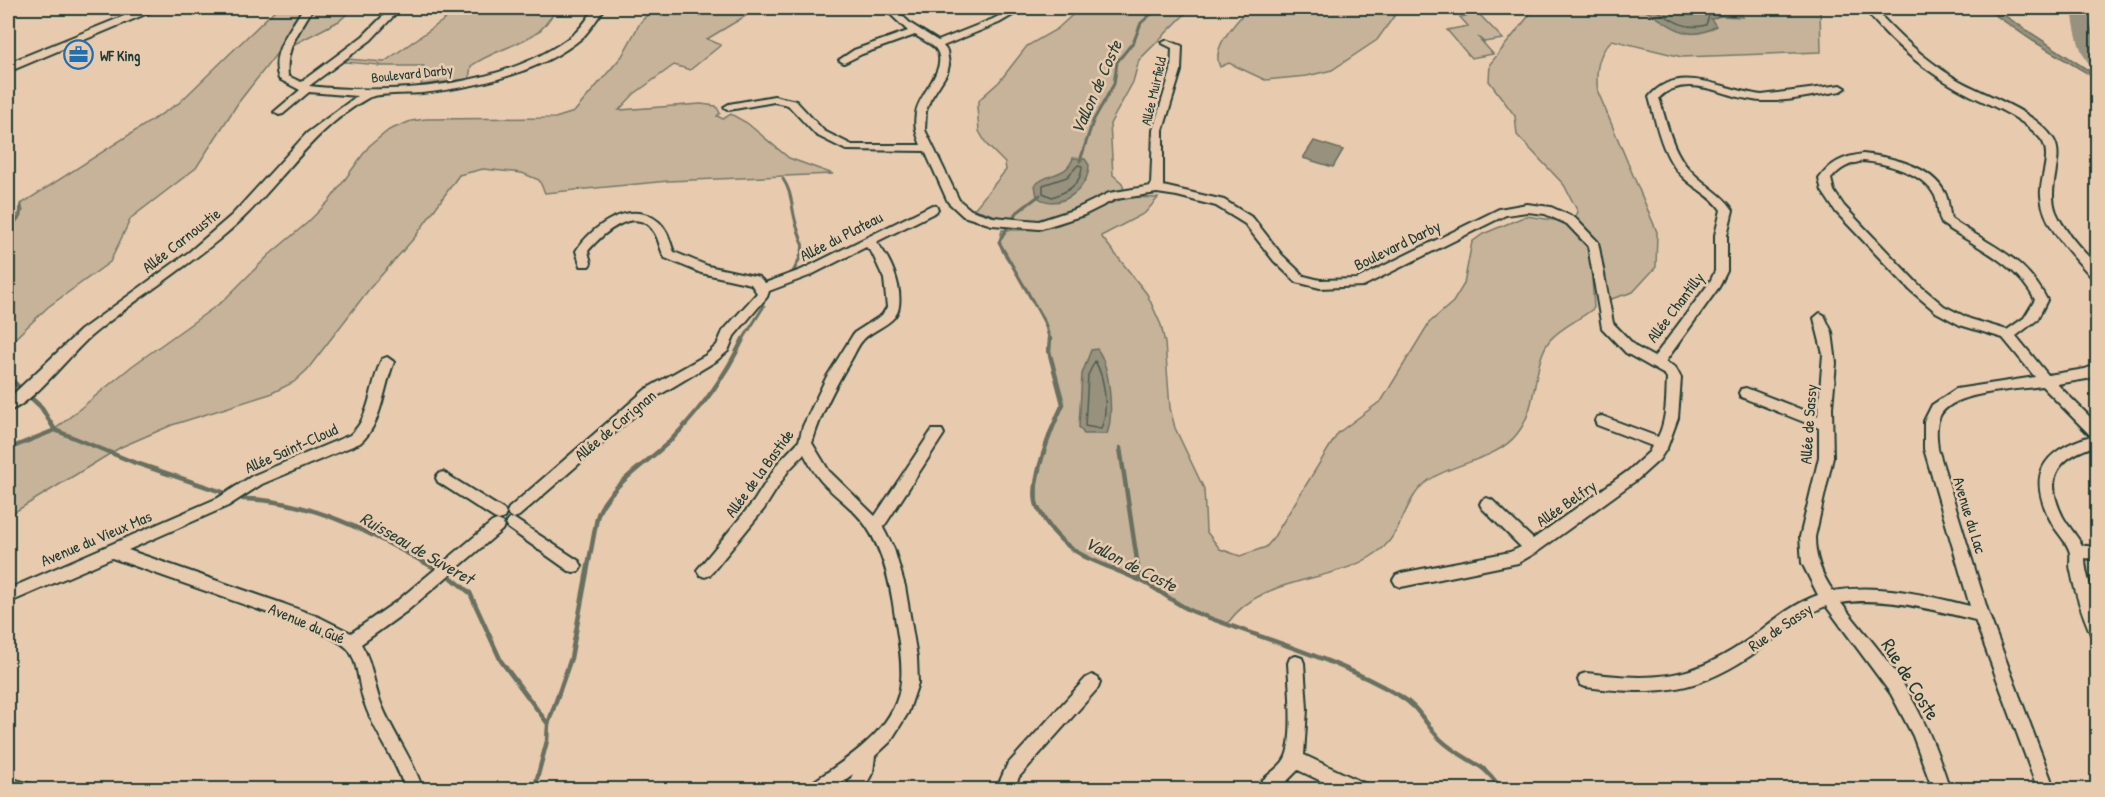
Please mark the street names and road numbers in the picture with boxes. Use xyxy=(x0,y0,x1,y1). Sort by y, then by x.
street label: Allée Muirfield xyxy=(1136,54,1170,127)
street label: Boulevard Darby xyxy=(370,59,454,88)
street label: Allée Carnoustie xyxy=(137,202,225,278)
street label: Allée du Plateau xyxy=(796,205,887,266)
street label: Boulevard Darby xyxy=(1350,214,1444,275)
street label: Allée Chantilly xyxy=(1641,267,1709,347)
street label: Allée de Sassy xyxy=(1794,383,1822,465)
street label: Allée de Carignan xyxy=(570,384,660,466)
street label: Allée Saint-Cloud xyxy=(241,418,341,478)
street label: Allée de la Bastide xyxy=(720,424,799,521)
street label: Allée Belfry xyxy=(1532,474,1601,532)
street label: Avenue du Lac xyxy=(1948,474,1992,557)
street label: Avenue du Vieux Mas xyxy=(37,505,155,571)
street label: Avenue du Gué xyxy=(265,597,349,649)
street label: Rue de Sassy xyxy=(1744,597,1816,656)
street label: Rue de Coste xyxy=(1875,633,1947,725)

